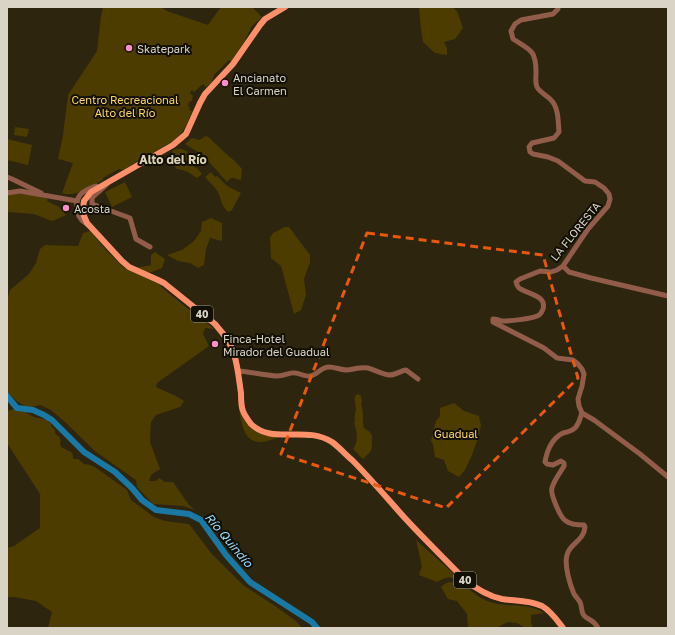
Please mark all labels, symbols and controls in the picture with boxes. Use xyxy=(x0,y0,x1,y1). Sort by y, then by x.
place label: Skatepark xyxy=(137,42,191,55)
marker: Skatepark xyxy=(124,43,134,53)
place label: Ancianato El Carmen xyxy=(233,71,287,97)
marker: Ancianato El Carmen xyxy=(220,78,230,88)
park label: Centro Recreacional Alto del Río xyxy=(71,93,179,119)
district label: Alto del Río xyxy=(139,152,207,167)
street label: LA FLORESTA xyxy=(547,199,603,263)
place label: Acosta xyxy=(74,202,110,215)
marker: Acosta xyxy=(61,203,71,213)
road number: 40 xyxy=(191,306,213,322)
place label: Finca-Hotel Mirador del Guadual xyxy=(223,332,330,358)
marker: Finca-Hotel Mirador del Guadual xyxy=(210,339,220,349)
park label: Guadual xyxy=(434,427,478,440)
water label: Río Quindío xyxy=(202,510,257,571)
road number: 40 xyxy=(454,572,476,588)

